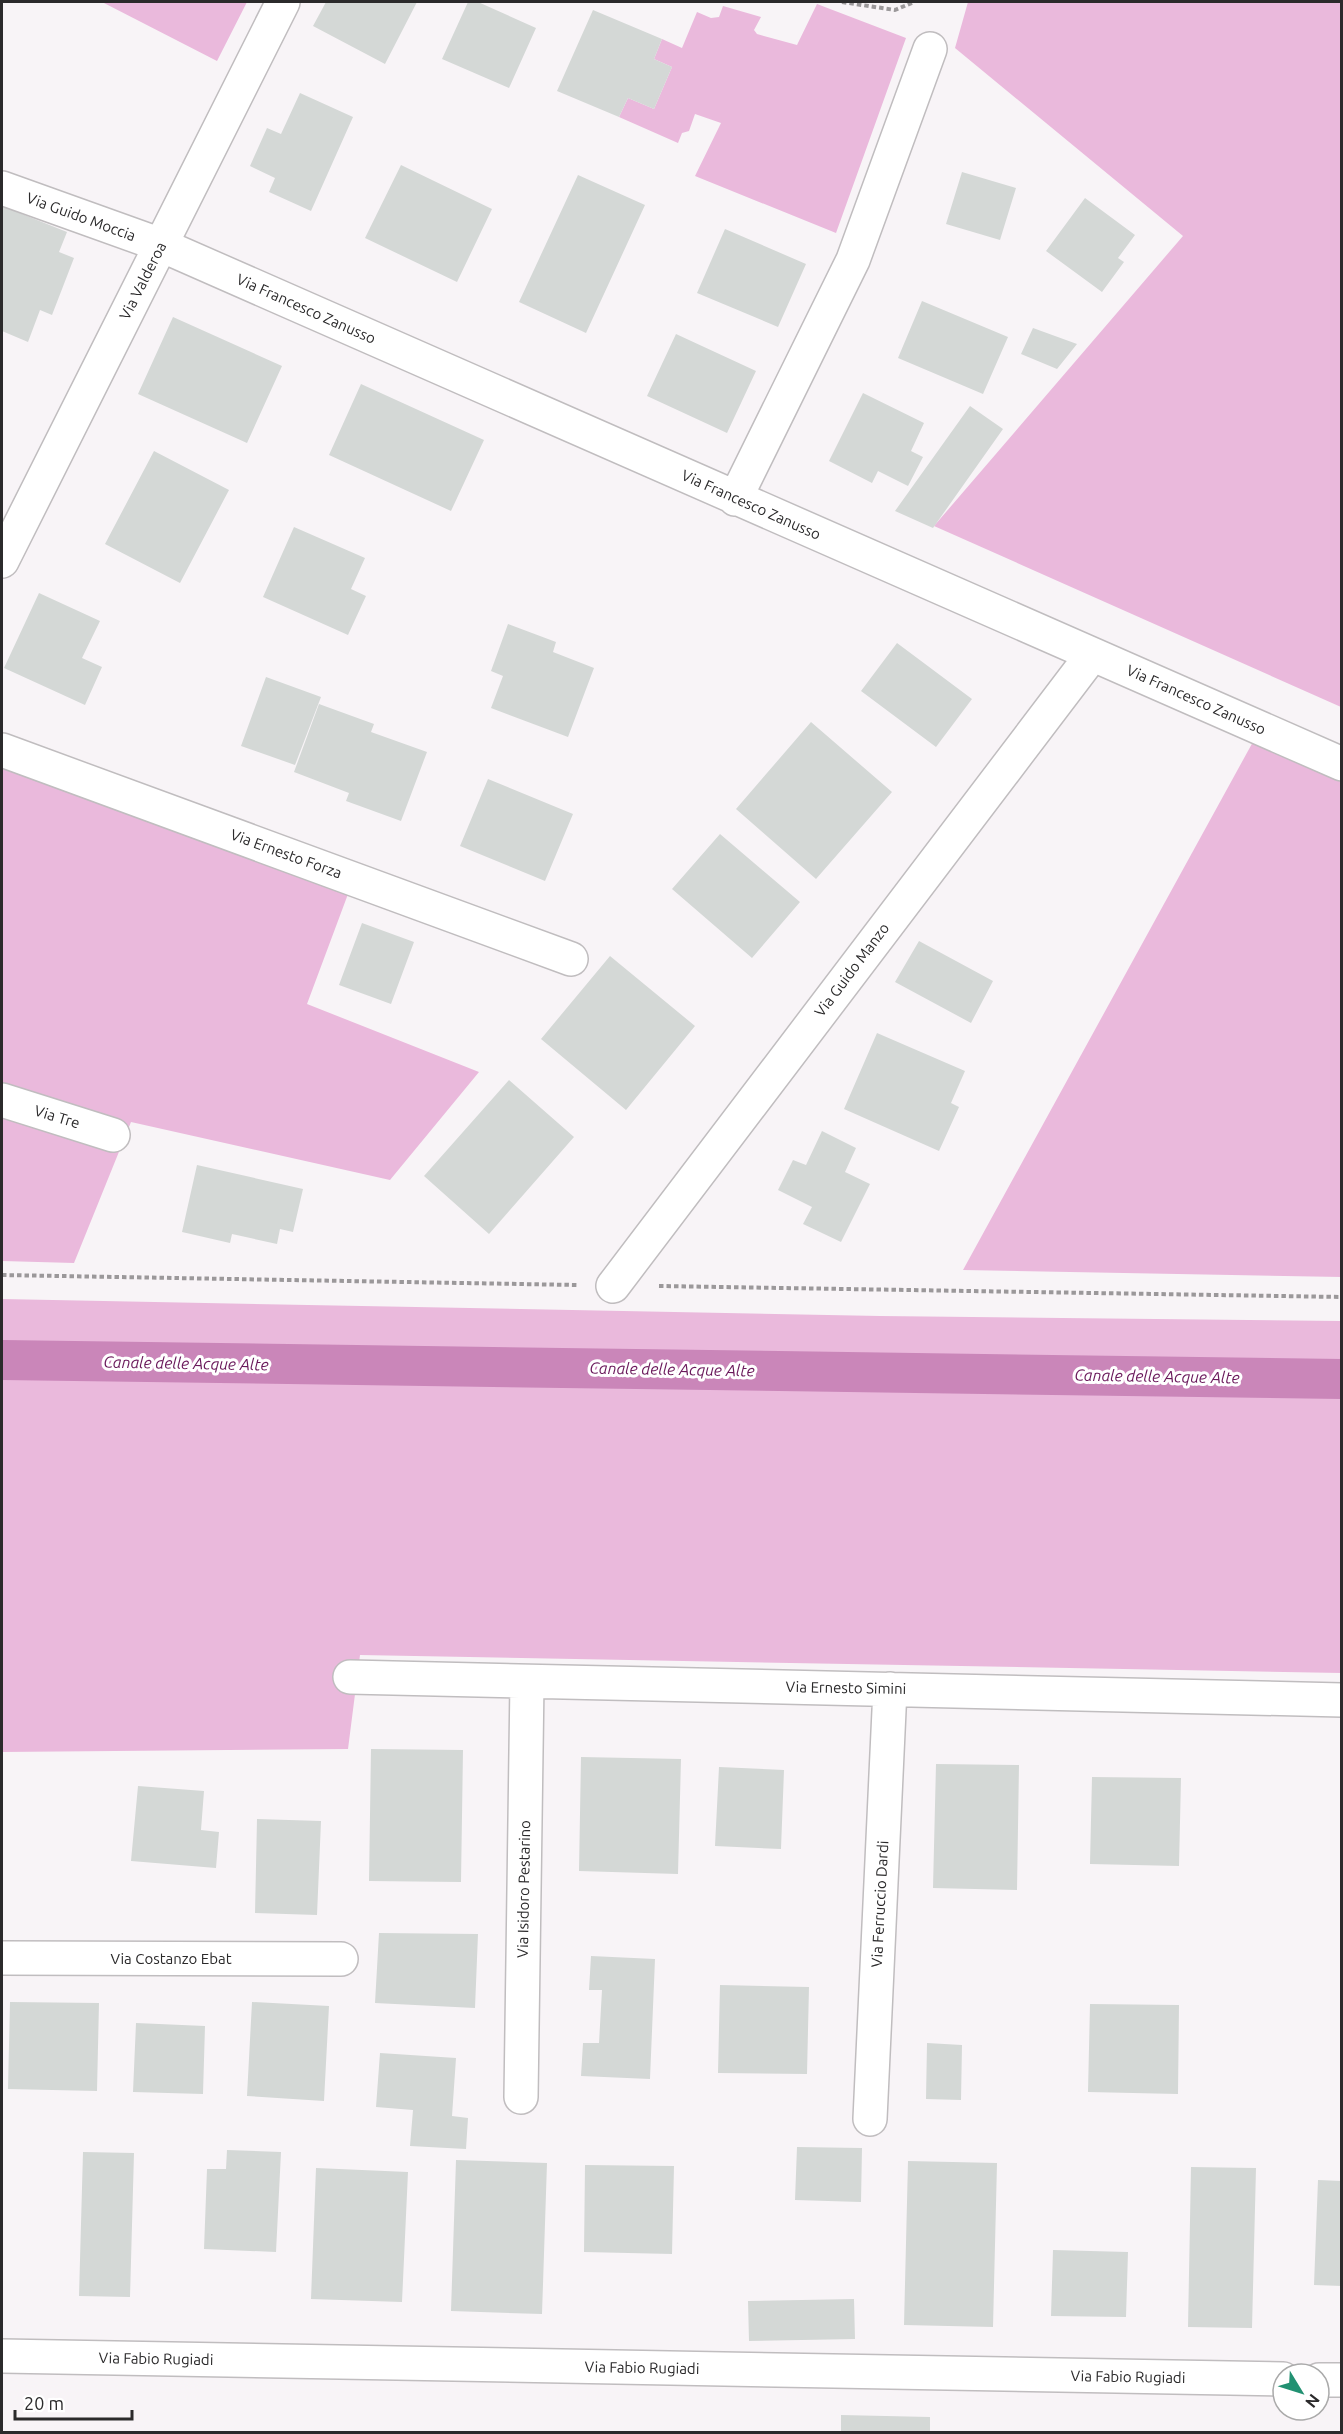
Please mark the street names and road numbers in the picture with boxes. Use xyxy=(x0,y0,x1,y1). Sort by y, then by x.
street label: Via Guido Moccia xyxy=(24,189,138,244)
street label: Via Valderoa xyxy=(116,239,169,322)
street label: Via Francesco Zanusso xyxy=(234,270,378,347)
street label: Via Francesco Zanusso xyxy=(679,466,823,543)
street label: Via Francesco Zanusso xyxy=(1124,661,1268,738)
street label: Via Ernesto Forza xyxy=(228,825,344,882)
street label: Via Guido Manzo xyxy=(811,920,892,1020)
street label: Via Tre xyxy=(32,1102,82,1131)
street label: Via Ernesto Simini xyxy=(786,1678,906,1697)
street label: Via Isidoro Pestarino xyxy=(514,1820,533,1958)
street label: Via Ferruccio Dardi xyxy=(868,1840,891,1968)
street label: Via Costanzo Ebat xyxy=(110,1950,232,1967)
street label: Via Fabio Rugiadi xyxy=(98,2349,214,2368)
street label: Via Fabio Rugiadi xyxy=(584,2358,700,2377)
street label: Via Fabio Rugiadi xyxy=(1070,2367,1186,2386)

